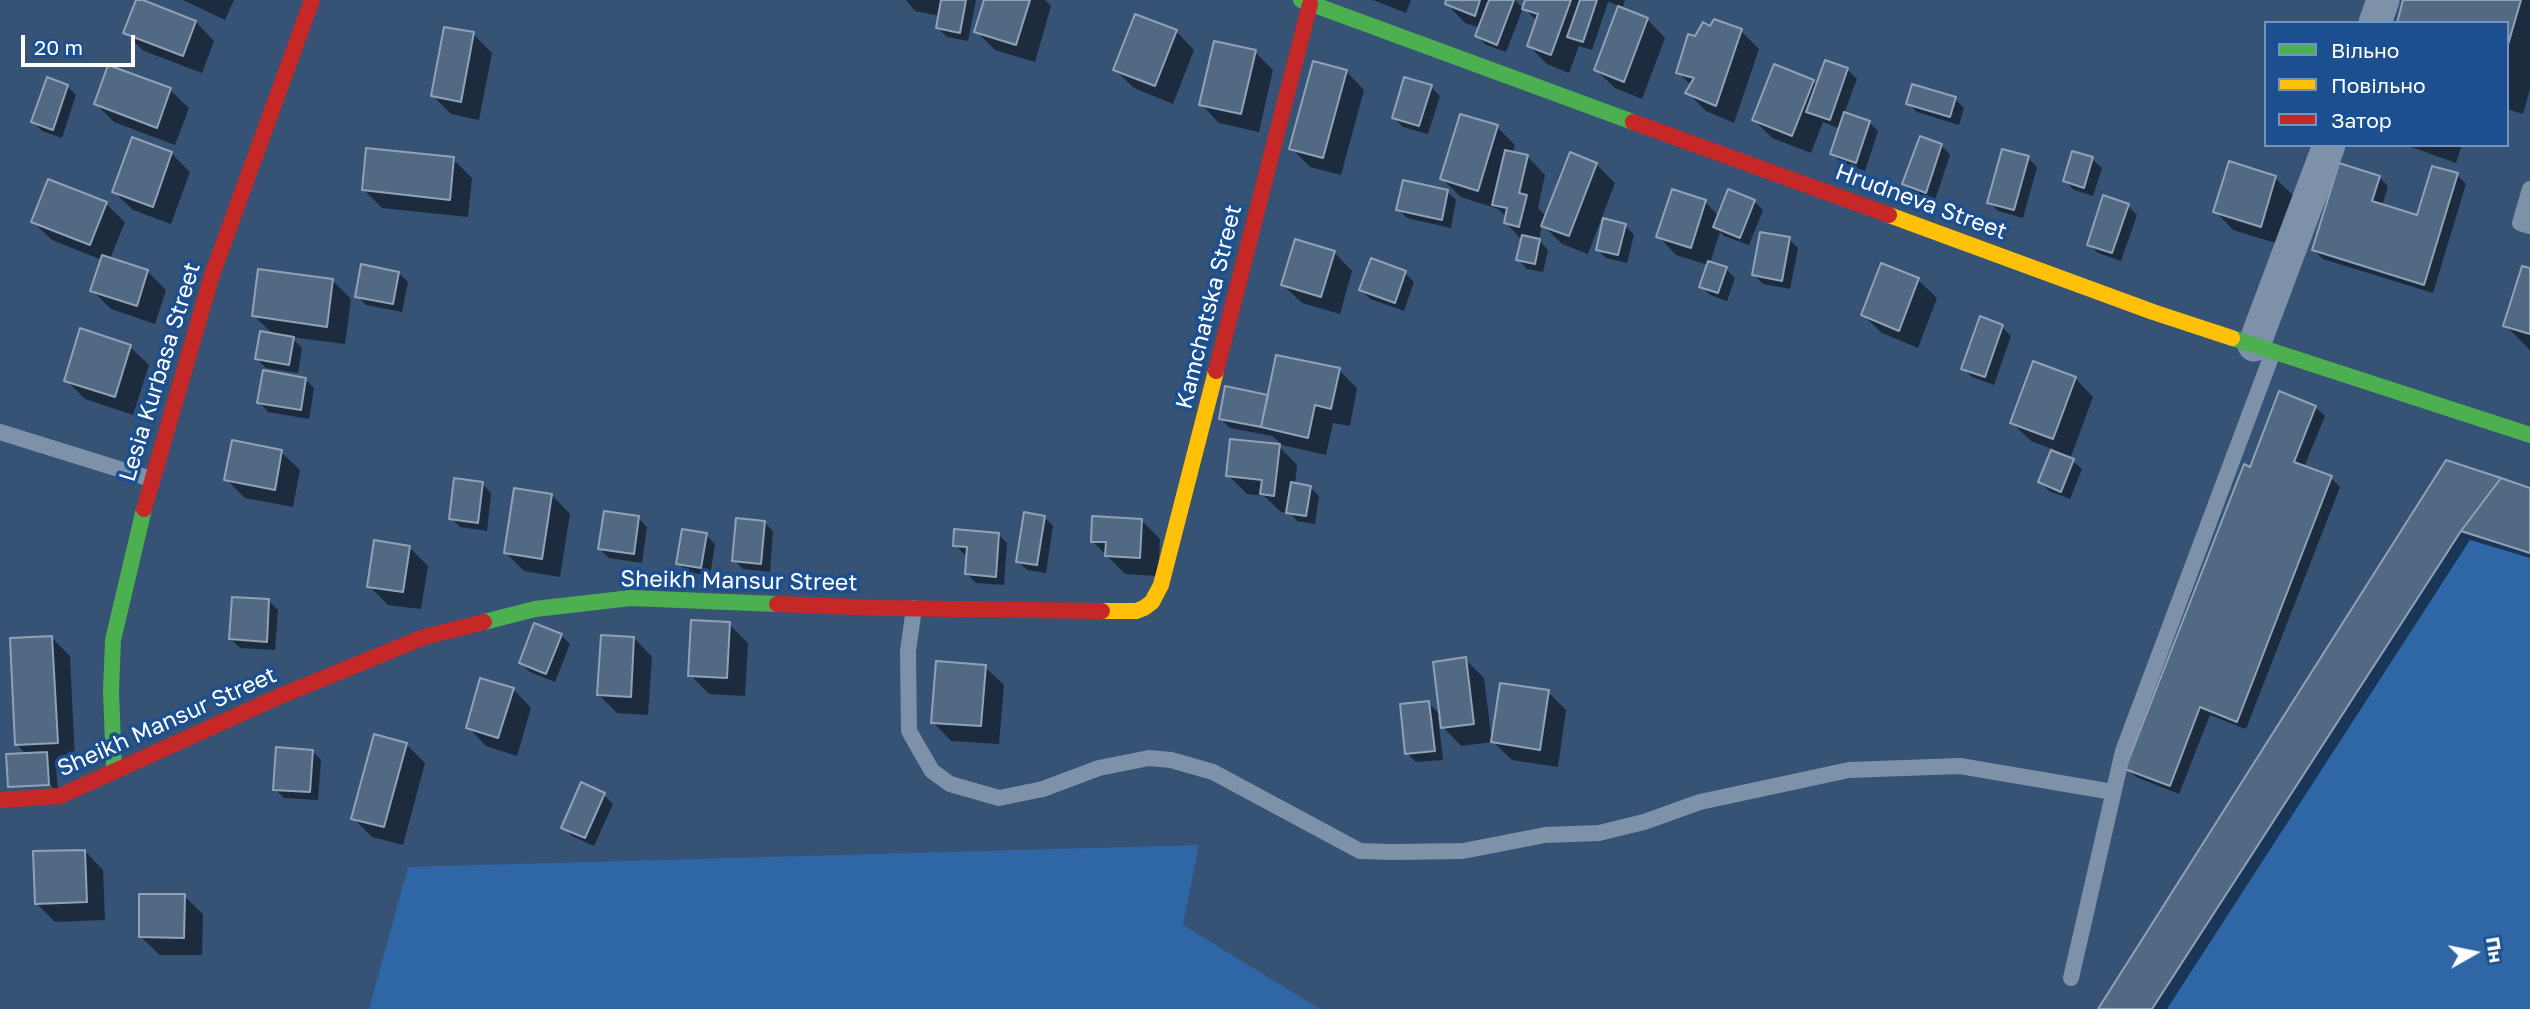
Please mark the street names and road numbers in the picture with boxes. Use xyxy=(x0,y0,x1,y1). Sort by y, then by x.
street label: Hrudneva Street xyxy=(1831,158,2011,246)
street label: Kamchatska Street xyxy=(1170,202,1248,412)
street label: Lesia Kurbasa Street xyxy=(114,259,206,485)
street label: Sheikh Mansur Street xyxy=(620,565,858,597)
street label: Sheikh Mansur Street xyxy=(53,661,281,783)

